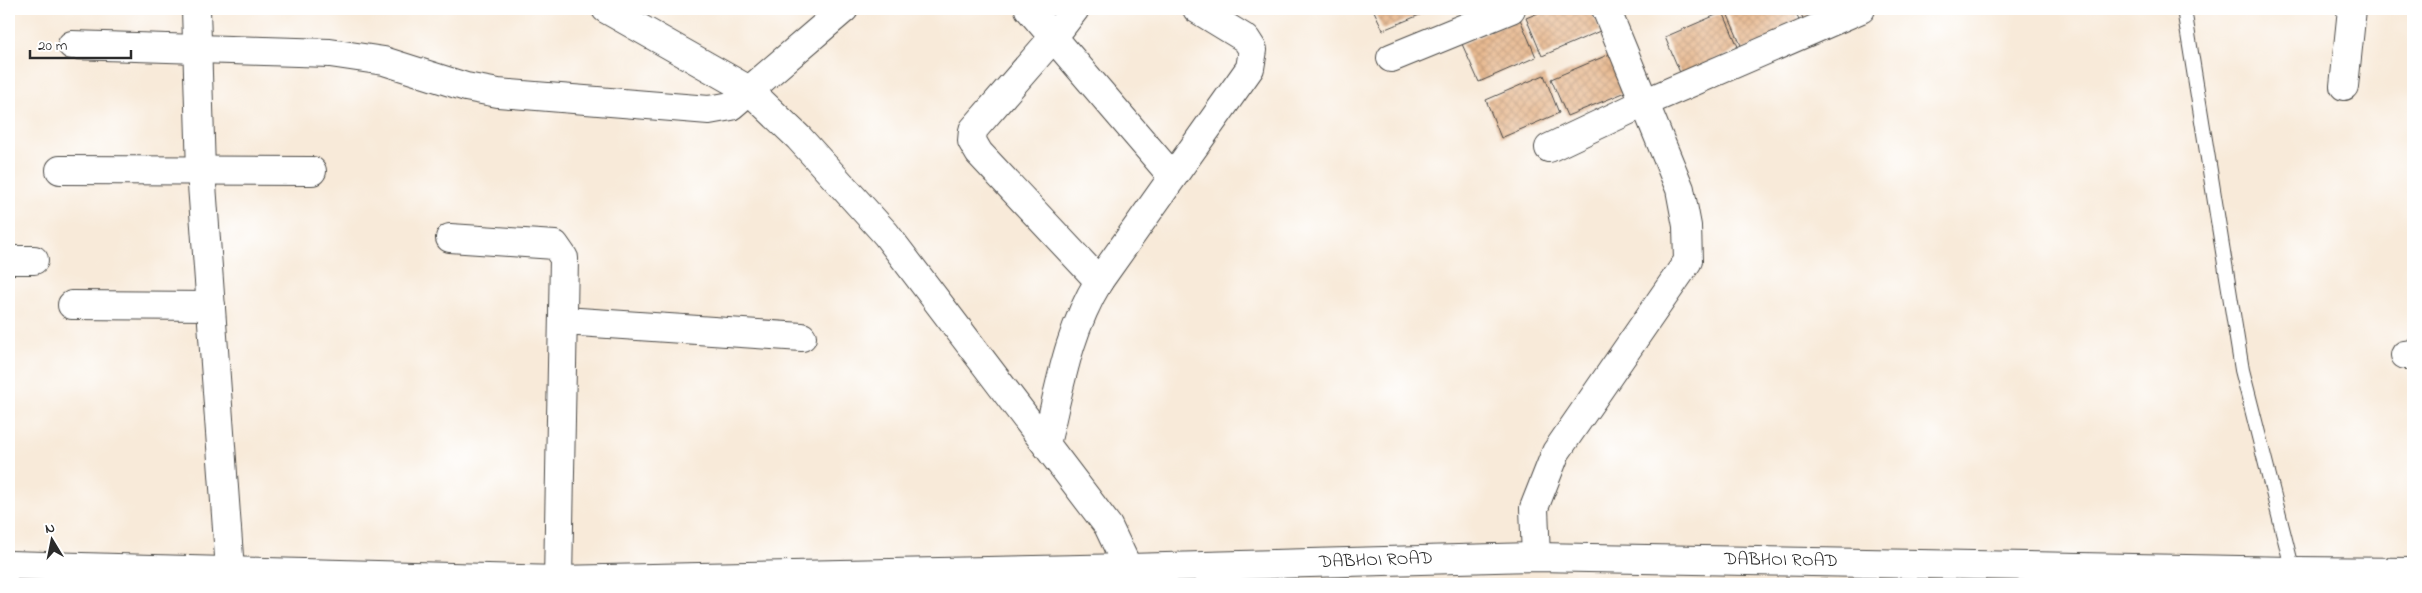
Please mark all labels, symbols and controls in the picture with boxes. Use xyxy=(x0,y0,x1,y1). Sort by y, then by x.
scale bar xyxy=(30,28,131,60)
text: 20 m xyxy=(38,35,68,57)
north arrow xyxy=(28,516,78,566)
text: N xyxy=(44,518,56,540)
street label: DABHOI ROAD xyxy=(1318,546,1433,576)
street label: DABHOI ROAD xyxy=(1723,547,1838,575)

